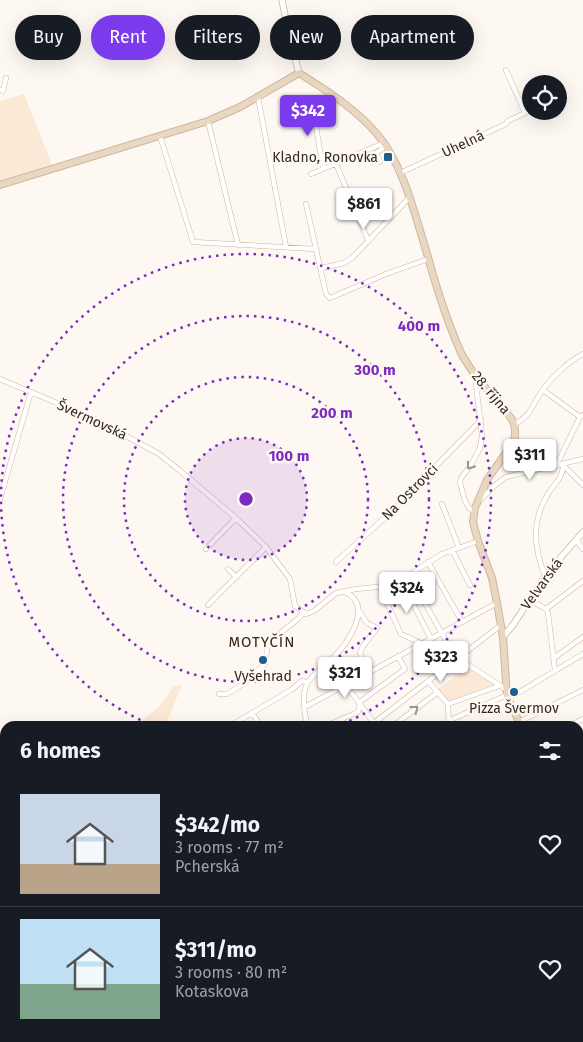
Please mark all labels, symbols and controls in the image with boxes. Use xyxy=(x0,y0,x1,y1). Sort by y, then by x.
chip: Buy xyxy=(15,15,81,60)
chip: Rent xyxy=(91,15,165,60)
chip: Filters xyxy=(175,15,260,60)
chip: New xyxy=(270,15,341,60)
chip: Apartment xyxy=(351,15,474,60)
map controls xyxy=(522,75,567,120)
button: locate xyxy=(522,75,567,120)
pin: $342 xyxy=(278,94,338,137)
text: $342 xyxy=(291,101,325,120)
street label: Uhelná xyxy=(439,127,487,161)
place label: Kladno, Ronovka xyxy=(272,149,378,166)
marker: Kladno, Ronovka xyxy=(382,151,394,163)
pin: $861 xyxy=(334,188,394,230)
text: $861 xyxy=(347,194,381,213)
text: 400 m xyxy=(398,317,440,335)
text: 300 m xyxy=(353,361,396,379)
street label: 28. října xyxy=(468,368,514,418)
street label: Švermovská xyxy=(54,395,130,444)
text: 200 m xyxy=(311,404,353,422)
pin: $311 xyxy=(500,438,560,481)
text: $311 xyxy=(514,445,546,464)
text: 100 m xyxy=(269,447,309,465)
street label: Na Ostrovci xyxy=(378,460,442,524)
one-way arrow xyxy=(467,460,476,469)
centre of rings xyxy=(237,490,255,508)
street label: Velvarská xyxy=(518,555,566,613)
pin: $324 xyxy=(377,572,437,614)
text: $324 xyxy=(390,578,424,597)
district label: MOTYČÍN xyxy=(229,633,296,651)
pin: $323 xyxy=(411,640,471,683)
text: $323 xyxy=(424,647,458,666)
marker: Vyšehrad xyxy=(257,654,269,666)
pin: $321 xyxy=(315,656,375,699)
text: $321 xyxy=(329,663,361,682)
place label: Vyšehrad xyxy=(234,668,292,685)
marker: Pizza Švermov xyxy=(508,686,520,698)
place label: Pizza Švermov xyxy=(469,699,559,717)
one-way arrow xyxy=(409,706,419,715)
icon: filters xyxy=(536,737,564,765)
text: 6 homes xyxy=(20,738,101,764)
text: $342/mo xyxy=(175,812,260,838)
icon: home xyxy=(60,814,120,874)
icon: heart xyxy=(536,830,564,858)
text: 3 rooms · 77 m² xyxy=(175,838,284,857)
text: Pcherská xyxy=(175,857,240,876)
text: $311/mo xyxy=(175,937,256,963)
icon: home xyxy=(60,939,120,999)
icon: heart xyxy=(536,955,564,983)
text: 3 rooms · 80 m² xyxy=(175,963,287,982)
text: Kotaskova xyxy=(175,982,249,1001)

